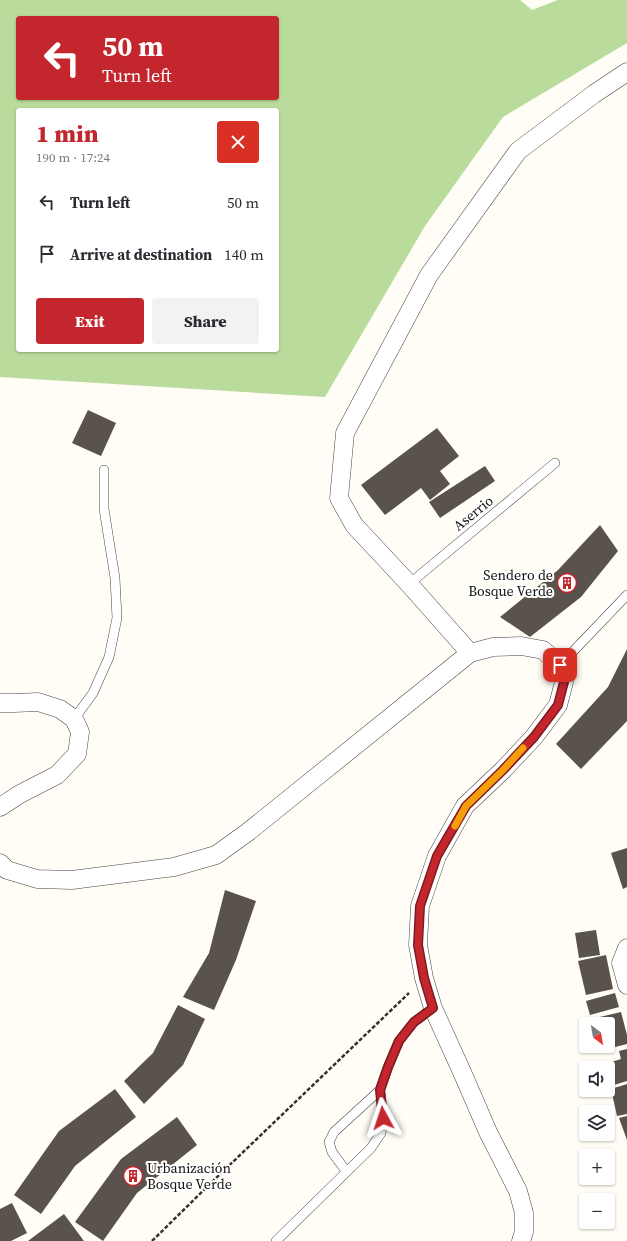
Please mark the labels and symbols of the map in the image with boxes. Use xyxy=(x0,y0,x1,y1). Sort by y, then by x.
street label: Aserrio xyxy=(449,490,497,535)
place label: Sendero de Bosque Verde xyxy=(468,565,553,601)
building icon: Sendero de Bosque Verde xyxy=(556,572,578,594)
pin xyxy=(543,648,577,682)
north arrow xyxy=(579,1017,615,1053)
position arrow xyxy=(362,1097,404,1139)
place label: Urbanización Bosque Verde xyxy=(147,1158,232,1194)
building icon: Urbanización Bosque Verde xyxy=(122,1165,144,1187)

